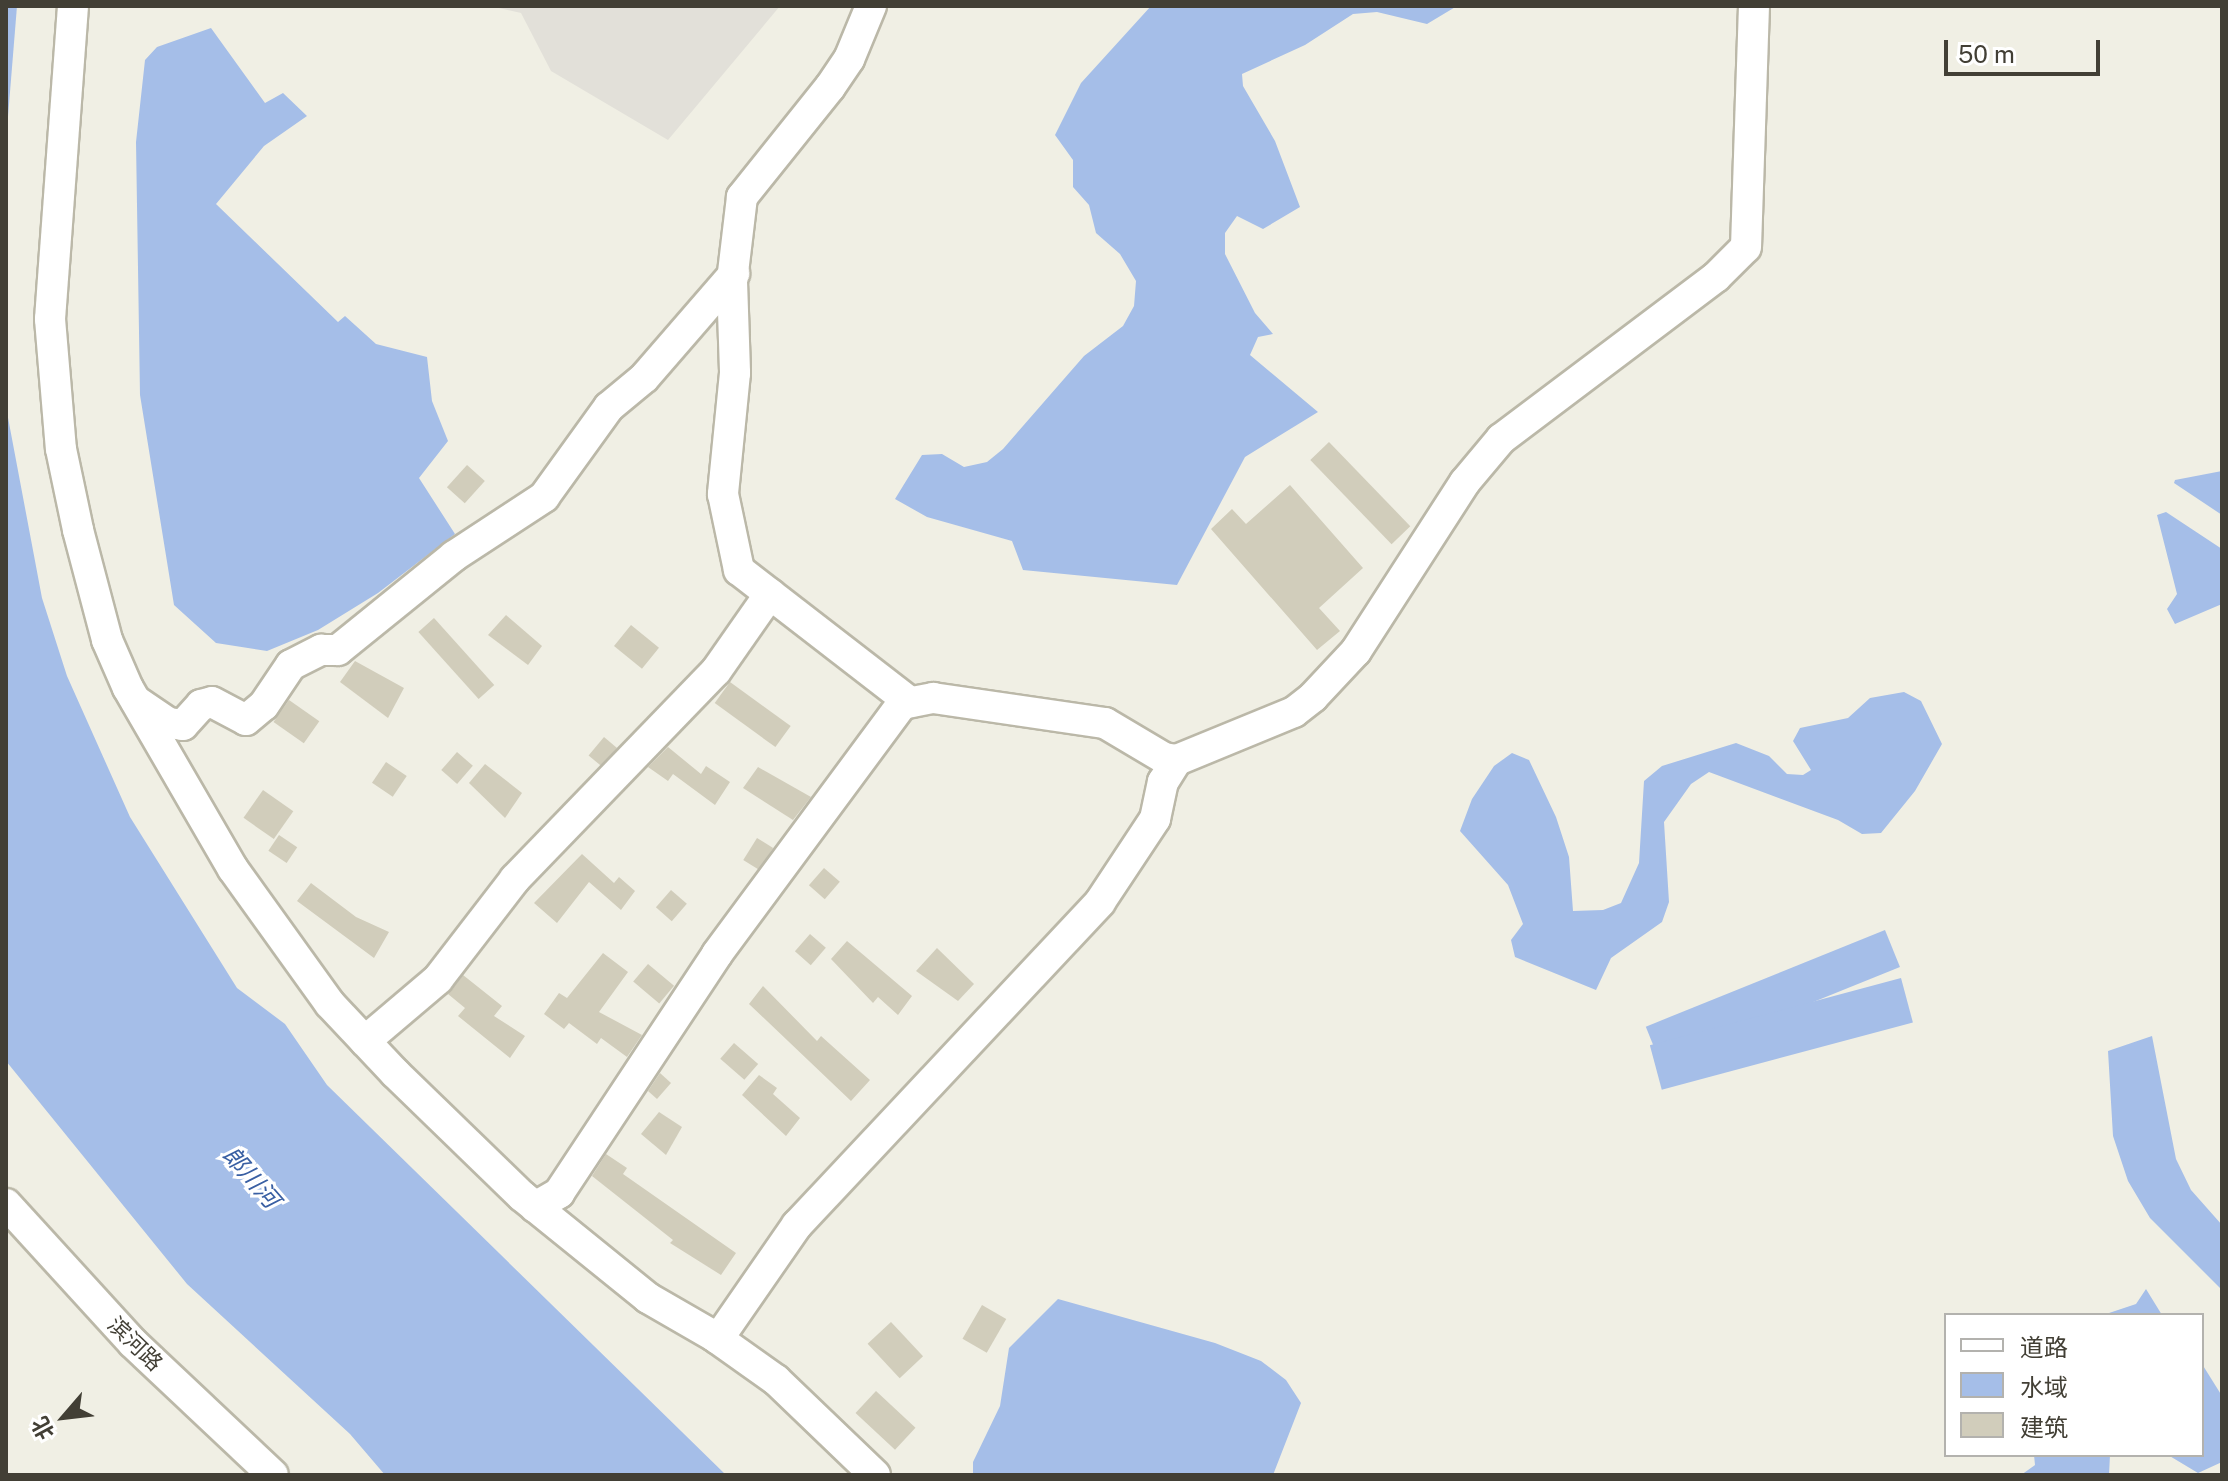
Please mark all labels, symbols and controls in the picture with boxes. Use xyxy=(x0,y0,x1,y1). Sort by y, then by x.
scale bar xyxy=(1948,24,2104,74)
text: 50 m xyxy=(1958,40,2015,68)
water label: 郎川河 xyxy=(217,1140,285,1214)
street label: 滨河路 xyxy=(102,1312,168,1376)
legend xyxy=(1944,1313,2204,1457)
text: 道路 xyxy=(2020,1333,2068,1361)
text: 水域 xyxy=(2020,1373,2068,1401)
north arrow xyxy=(24,1377,104,1457)
text: 北 xyxy=(26,1412,59,1444)
text: 建筑 xyxy=(2020,1413,2068,1441)

